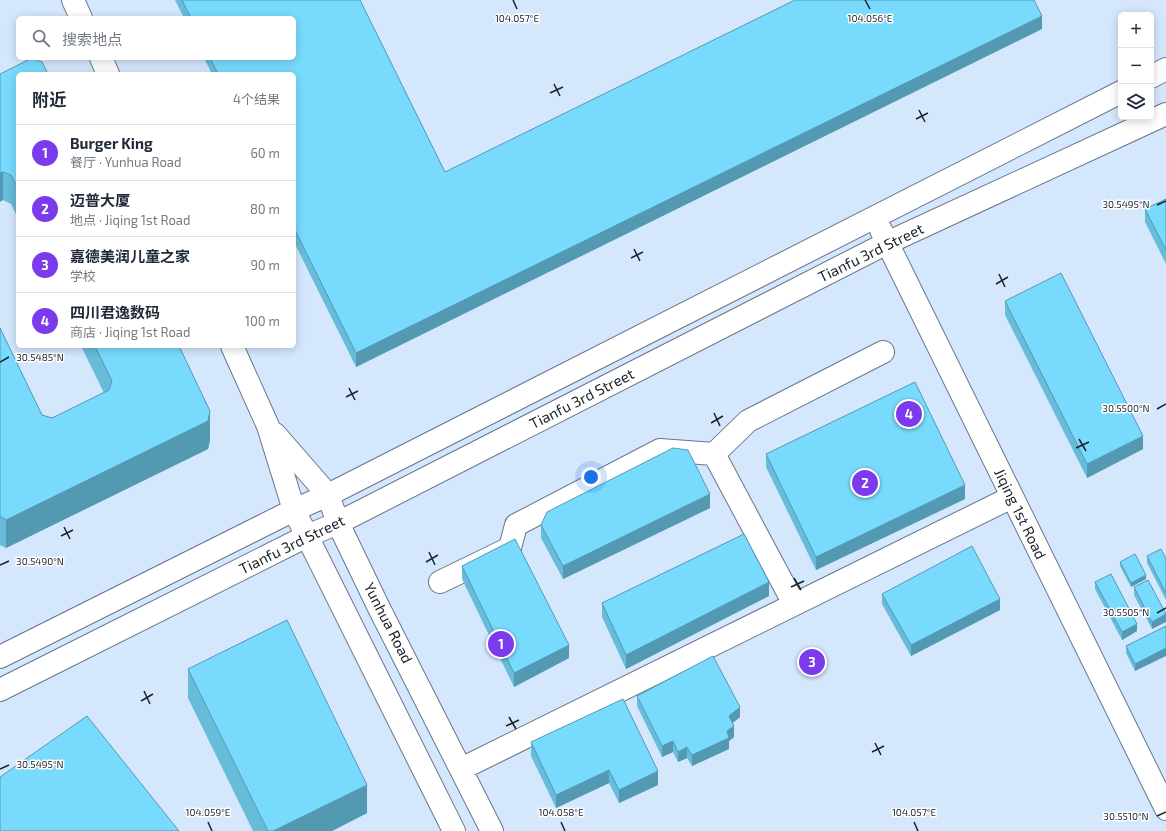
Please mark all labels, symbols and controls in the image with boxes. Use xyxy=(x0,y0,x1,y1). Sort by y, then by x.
text: 104.057°E xyxy=(495,12,539,24)
text: 104.056°E xyxy=(848,12,893,24)
map controls xyxy=(1118,12,1154,120)
button: + xyxy=(1118,12,1154,48)
search box xyxy=(16,16,296,60)
icon: search xyxy=(30,27,52,49)
text: 搜索地点 xyxy=(62,30,122,48)
button: − xyxy=(1118,48,1154,84)
button: layers xyxy=(1118,84,1154,120)
text: 附近 xyxy=(32,89,66,109)
text: 4个结果 xyxy=(233,91,280,107)
text: Burger King xyxy=(70,134,153,152)
text: 1 xyxy=(42,145,48,161)
text: 60 m xyxy=(250,145,280,161)
text: 餐厅 · Yunhua Road xyxy=(70,154,181,170)
text: 迈普大厦 xyxy=(70,191,130,209)
text: 30.5495°N xyxy=(1102,198,1150,210)
text: 2 xyxy=(41,201,49,217)
text: 80 m xyxy=(250,201,280,217)
text: 地点 · Jiqing 1st Road xyxy=(70,212,190,228)
street label: Tianfu 3rd Street xyxy=(815,219,926,285)
text: 嘉德美润儿童之家 xyxy=(70,247,190,265)
text: 3 xyxy=(41,257,49,273)
text: 90 m xyxy=(250,257,280,273)
text: 学校 xyxy=(70,268,96,284)
text: 四川君逸数码 xyxy=(70,303,160,321)
text: 4 xyxy=(41,313,49,329)
text: 100 m xyxy=(245,313,280,329)
text: 商店 · Jiqing 1st Road xyxy=(70,324,190,340)
text: 30.5485°N xyxy=(16,351,64,363)
street label: Tianfu 3rd Street xyxy=(526,364,637,432)
pin: 4 xyxy=(896,399,922,429)
text: 30.5500°N xyxy=(1102,402,1150,414)
street label: Jiqing 1st Road xyxy=(991,465,1051,562)
your location xyxy=(581,467,601,487)
pin: 2 xyxy=(852,468,878,498)
street label: Tianfu 3rd Street xyxy=(236,511,347,577)
text: 30.5490°N xyxy=(16,555,64,567)
street label: Yunhua Road xyxy=(361,579,417,666)
text: 30.5505°N xyxy=(1103,606,1149,618)
pin: 1 xyxy=(488,629,514,659)
pin: 3 xyxy=(799,647,825,677)
text: 30.5495°N xyxy=(16,758,64,770)
text: 104.059°E xyxy=(186,806,231,818)
text: 104.058°E xyxy=(538,806,584,818)
text: 104.057°E xyxy=(892,806,936,818)
text: 30.5510°N xyxy=(1103,810,1149,822)

